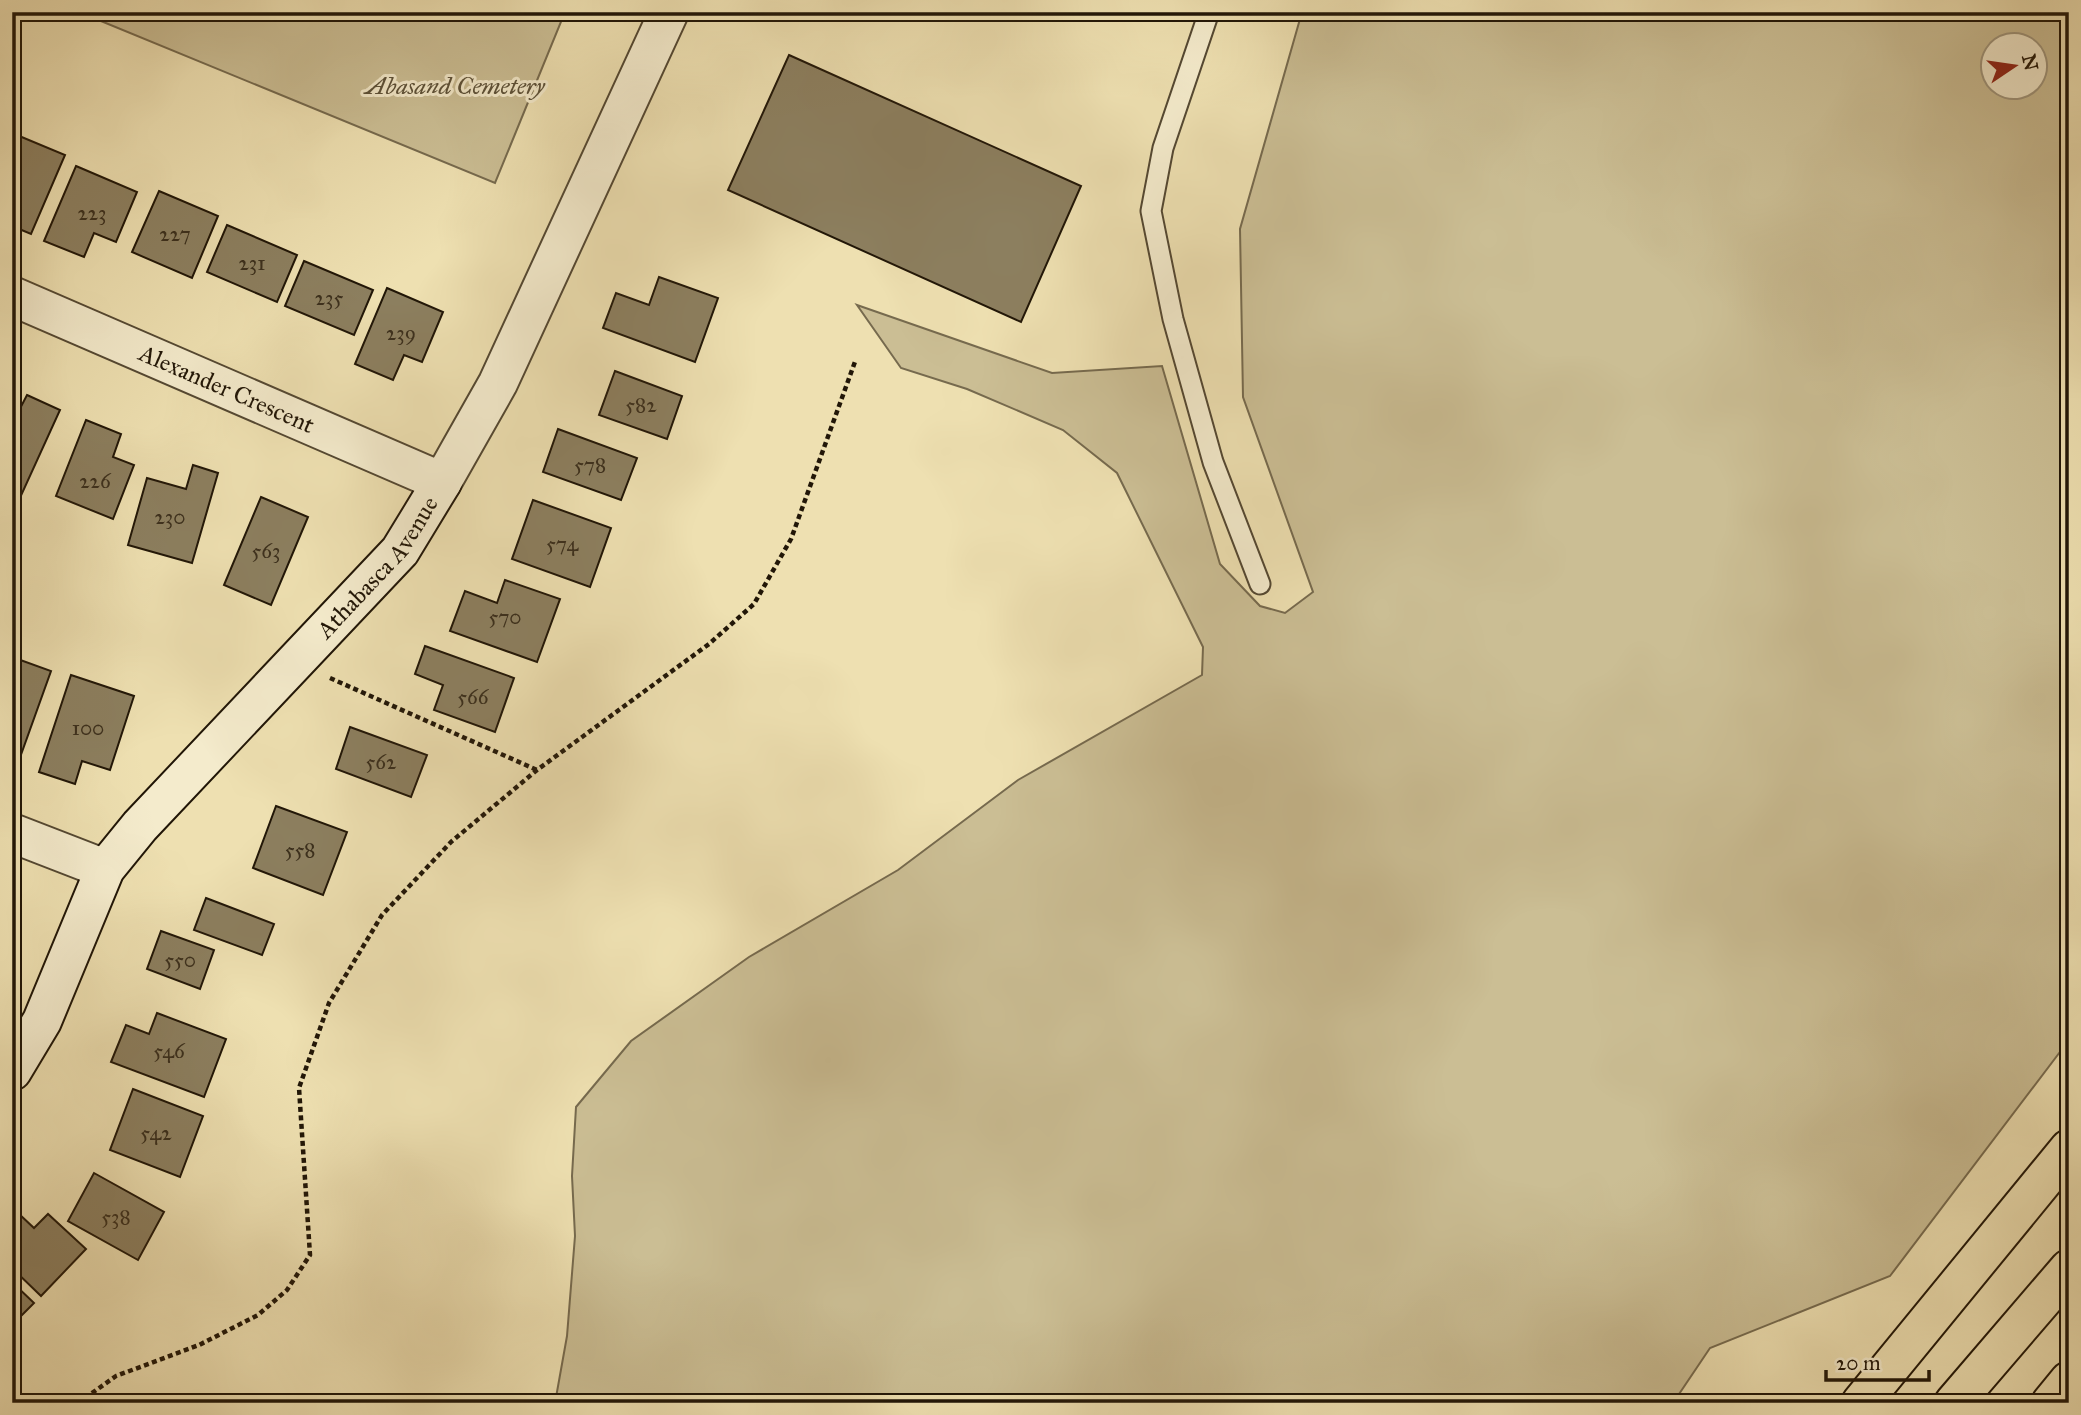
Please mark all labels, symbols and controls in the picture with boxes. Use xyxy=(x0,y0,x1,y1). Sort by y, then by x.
north arrow xyxy=(1980,32,2050,102)
text: N xyxy=(2017,52,2043,73)
park label: Abasand Cemetery xyxy=(362,71,546,101)
house number: 223 xyxy=(77,200,107,226)
house number: 227 xyxy=(159,221,191,247)
house number: 231 xyxy=(238,250,266,276)
house number: 235 xyxy=(315,285,343,311)
house number: 239 xyxy=(386,320,416,346)
street label: Alexander Crescent xyxy=(134,337,319,440)
house number: 582 xyxy=(625,392,657,418)
house number: 578 xyxy=(574,452,606,478)
house number: 226 xyxy=(79,468,112,494)
street label: Athabasca Avenue xyxy=(310,491,445,645)
house number: 230 xyxy=(155,504,185,530)
house number: 574 xyxy=(546,531,579,557)
house number: 563 xyxy=(252,538,280,564)
house number: 570 xyxy=(488,604,522,630)
house number: 566 xyxy=(457,684,490,710)
house number: 100 xyxy=(72,715,104,741)
house number: 562 xyxy=(366,749,397,775)
house number: 558 xyxy=(285,837,315,863)
house number: 550 xyxy=(164,947,196,973)
house number: 546 xyxy=(153,1038,186,1064)
house number: 542 xyxy=(140,1120,172,1146)
house number: 538 xyxy=(101,1204,131,1230)
scale bar xyxy=(1826,1338,1929,1382)
text: 20 m xyxy=(1836,1350,1881,1376)

